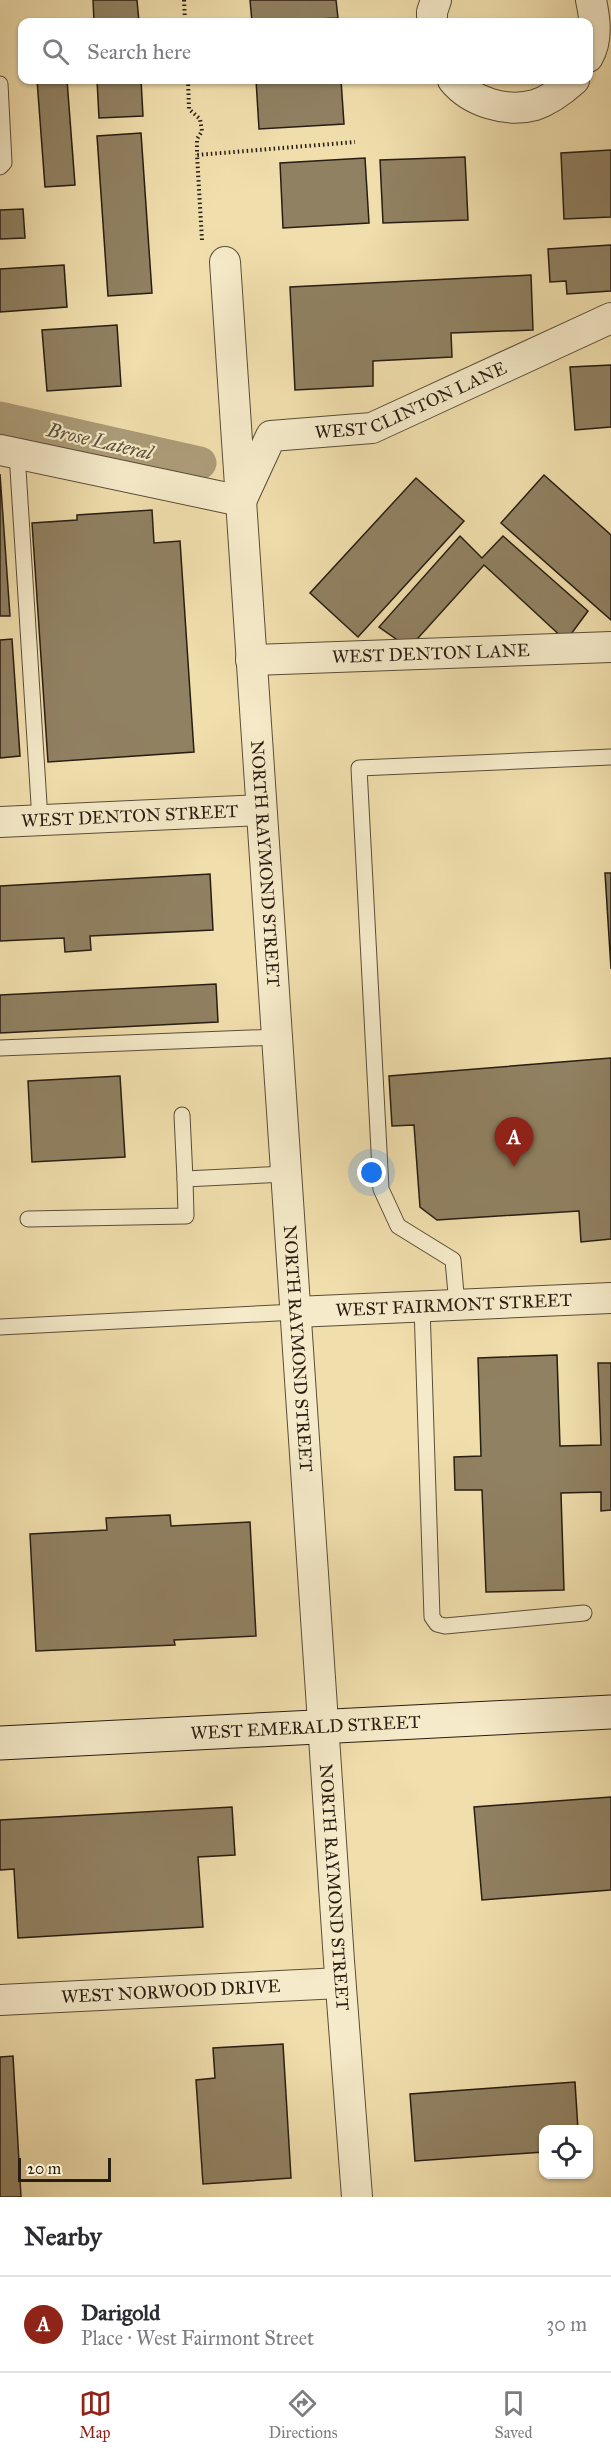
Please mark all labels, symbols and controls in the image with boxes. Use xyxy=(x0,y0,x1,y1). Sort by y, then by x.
search box xyxy=(18,18,593,84)
icon: search xyxy=(39,35,72,68)
text: Search here xyxy=(87,38,191,65)
street label: WEST CLINTON LANE xyxy=(314,357,510,443)
water label: Brose Lateral xyxy=(44,417,157,465)
street label: WEST DENTON LANE xyxy=(332,639,530,668)
street label: NORTH RAYMOND STREET xyxy=(246,740,285,988)
street label: WEST DENTON STREET xyxy=(21,800,239,832)
pin: A xyxy=(494,1118,534,1167)
your location xyxy=(357,1158,386,1187)
street label: NORTH RAYMOND STREET xyxy=(279,1224,317,1473)
street label: WEST FAIRMONT STREET xyxy=(335,1289,573,1321)
street label: WEST EMERALD STREET xyxy=(190,1711,421,1744)
street label: NORTH RAYMOND STREET xyxy=(315,1763,354,2012)
street label: WEST NORWOOD DRIVE xyxy=(61,1975,281,2008)
map controls xyxy=(539,2125,593,2179)
button: locate xyxy=(539,2125,593,2179)
scale bar xyxy=(18,2155,111,2182)
text: 20 m xyxy=(27,2159,61,2178)
text: Nearby xyxy=(24,2220,102,2252)
text: Darigold xyxy=(81,2299,160,2326)
text: A xyxy=(37,2312,50,2336)
text: 30 m xyxy=(546,2312,587,2336)
text: Place · West Fairmont Street xyxy=(81,2326,314,2350)
tab: Map xyxy=(79,2387,112,2442)
tab: Directions xyxy=(269,2387,337,2442)
tab: Saved xyxy=(494,2387,532,2442)

